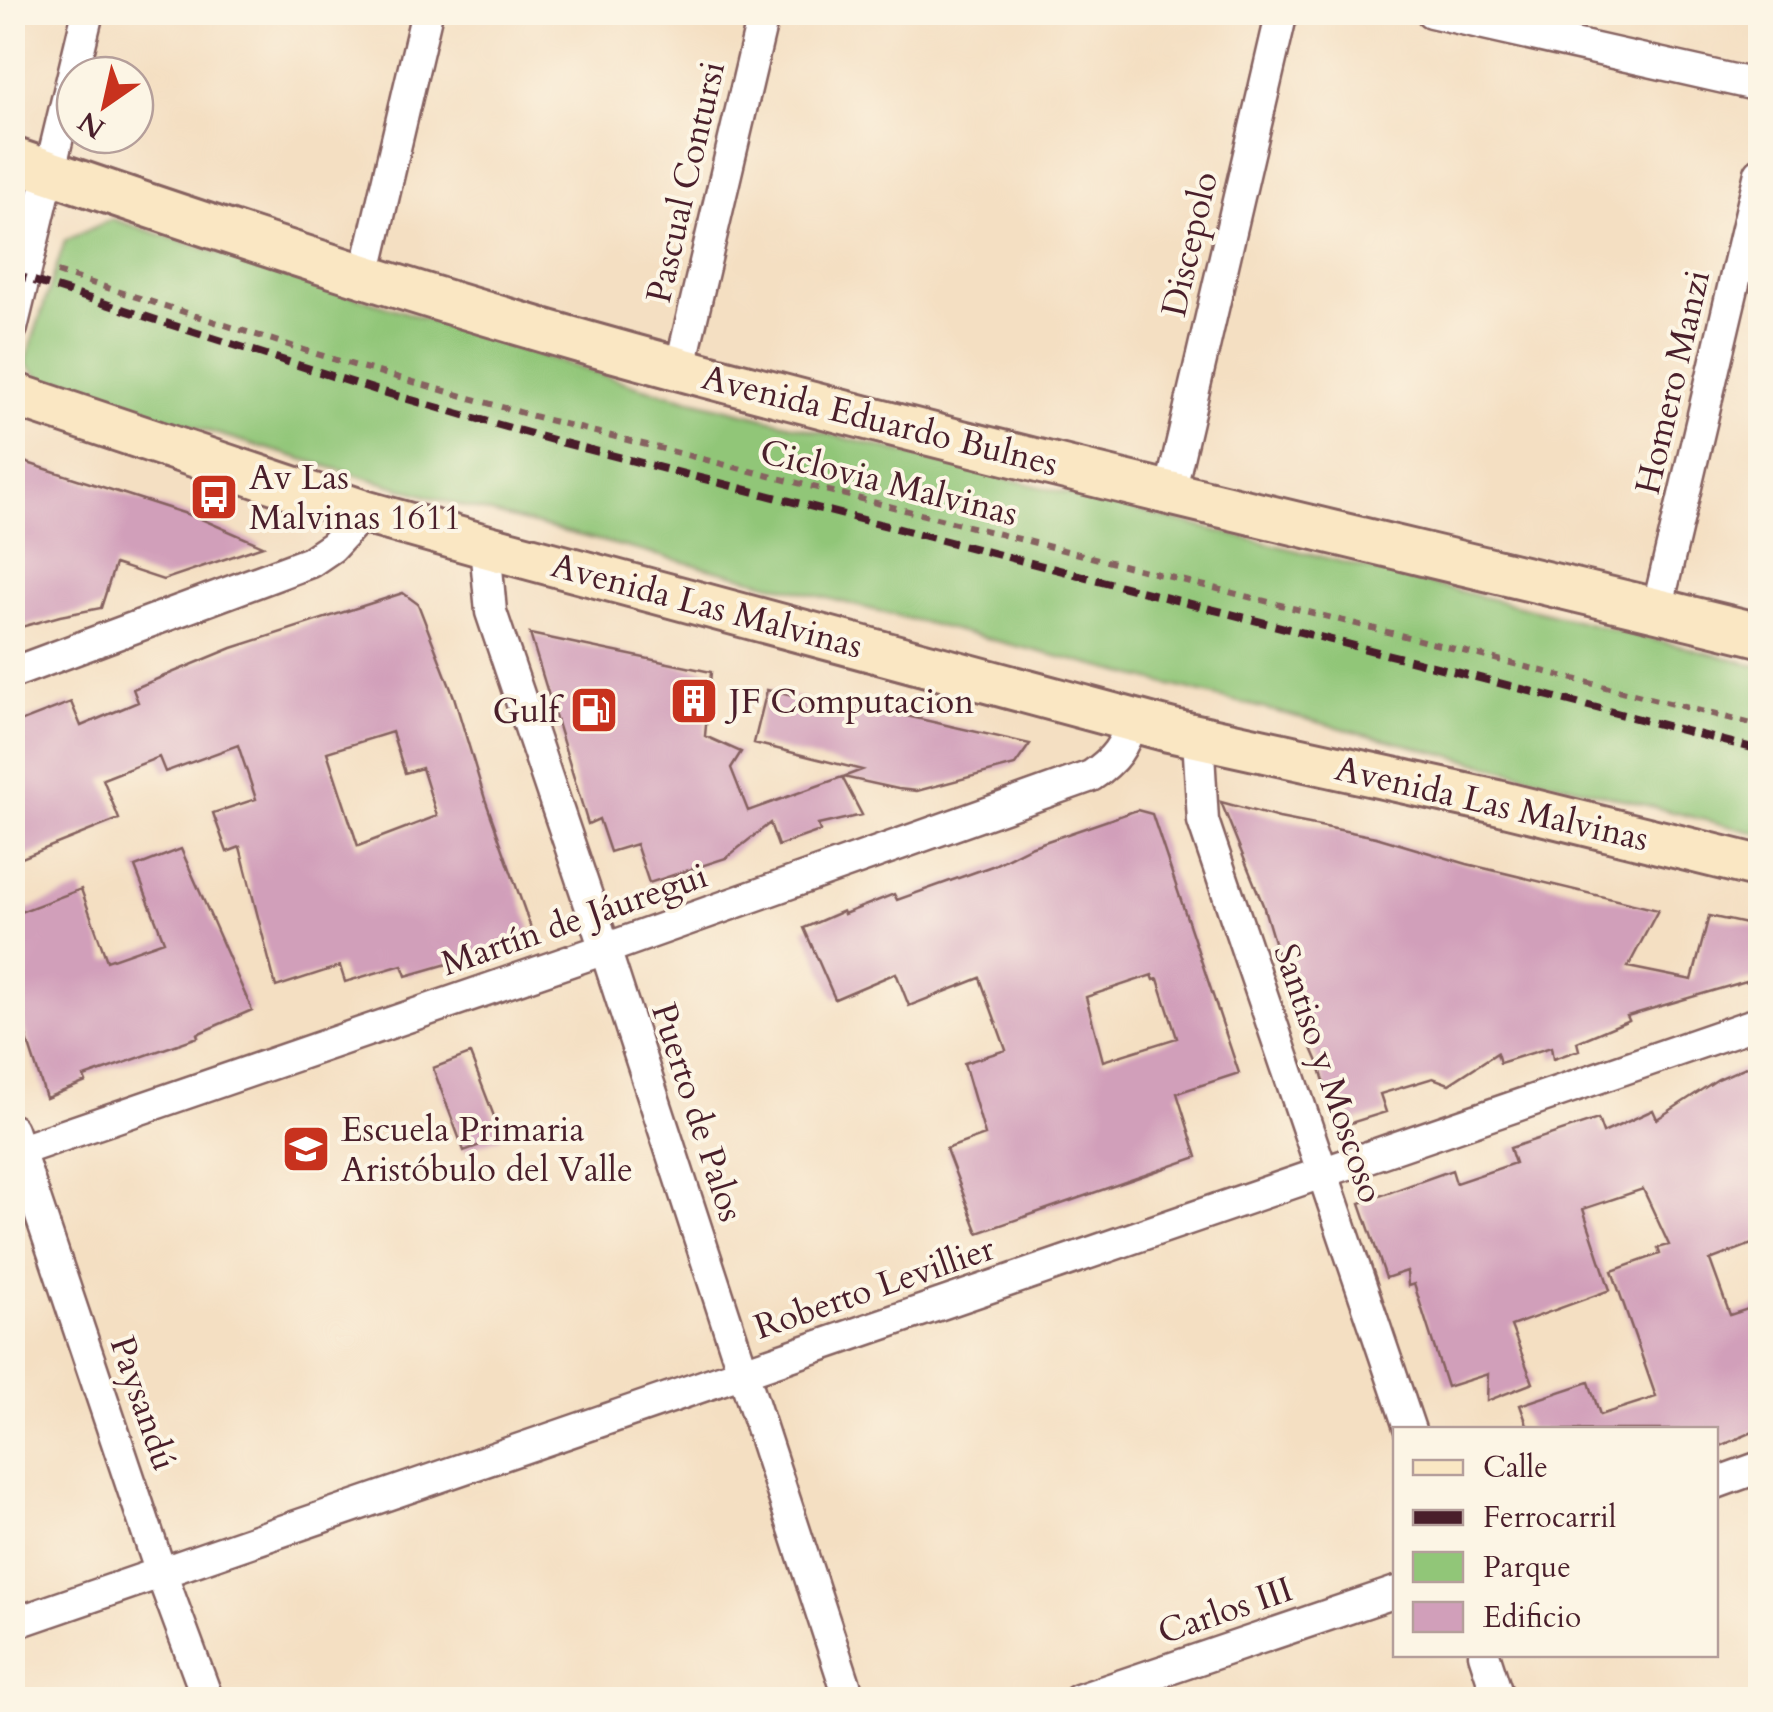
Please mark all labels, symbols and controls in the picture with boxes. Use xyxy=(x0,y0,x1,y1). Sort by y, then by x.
north arrow xyxy=(55,55,155,155)
street label: Pascual Contursi xyxy=(635,57,737,308)
text: N xyxy=(71,102,112,147)
street label: Discepolo xyxy=(1150,167,1230,321)
street label: Homero Manzi xyxy=(1624,266,1722,499)
street label: Avenida Eduardo Bulnes xyxy=(697,354,1063,488)
street label: Ciclovia Malvinas xyxy=(755,428,1023,538)
place label: Av Las Malvinas 1611 xyxy=(249,454,461,542)
bus stop icon: Av Las Malvinas 1611 xyxy=(188,471,240,523)
street label: Avenida Las Malvinas xyxy=(546,541,868,671)
building icon: JF Computacion xyxy=(668,675,720,727)
place label: JF Computacion xyxy=(724,678,974,726)
fuel station icon: Gulf xyxy=(568,684,620,736)
place label: Gulf xyxy=(493,687,564,735)
street label: Avenida Las Malvinas xyxy=(1330,745,1653,863)
street label: Martín de Jáuregui xyxy=(435,852,714,988)
street label: Santiso y Moscoso xyxy=(1261,938,1395,1209)
street label: Puerto de Palos xyxy=(639,997,755,1228)
place label: Escuela Primaria Aristóbulo del Valle xyxy=(341,1106,633,1194)
school or university icon: Escuela Primaria Aristóbulo del Valle xyxy=(280,1123,332,1175)
street label: Roberto Levillier xyxy=(748,1224,1001,1351)
street label: Paysandú xyxy=(98,1330,188,1477)
legend xyxy=(1393,1427,1718,1657)
text: Calle xyxy=(1483,1447,1548,1488)
text: Ferrocarril xyxy=(1483,1497,1617,1538)
text: Parque xyxy=(1483,1547,1571,1588)
street label: Carlos III xyxy=(1152,1566,1299,1656)
text: Edificio xyxy=(1483,1597,1581,1638)

